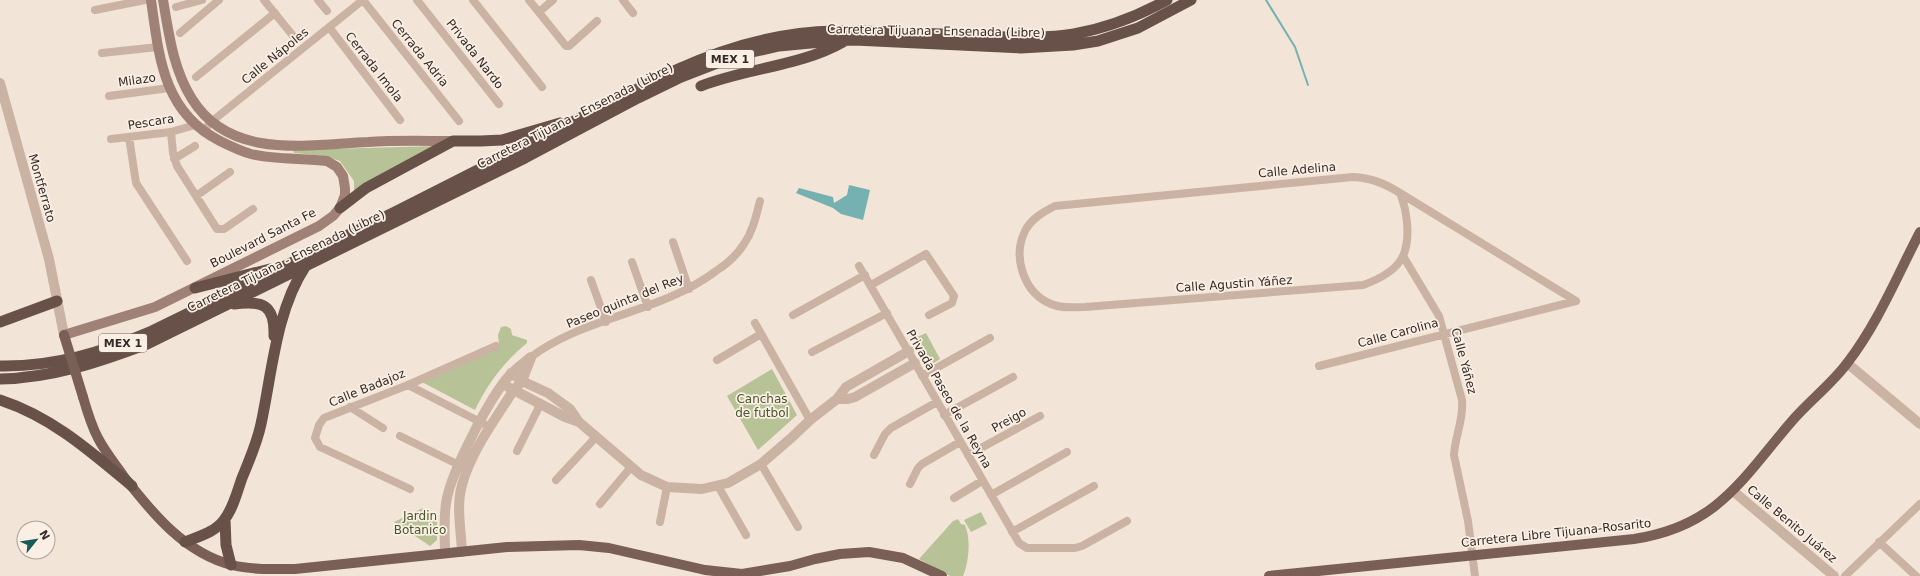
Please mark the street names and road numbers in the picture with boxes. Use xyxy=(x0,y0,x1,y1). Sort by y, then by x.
street label: Cerrada Adria xyxy=(389,16,451,90)
street label: Privada Nardo xyxy=(443,16,507,92)
street label: Carretera Tijuana - Ensenada (Libre) xyxy=(827,22,1045,40)
street label: Calle Nápoles xyxy=(239,25,311,87)
street label: Cerrada Imola xyxy=(342,29,406,105)
road number: MEX 1 xyxy=(706,50,754,68)
street label: Carretera Tijuana - Ensenada (Libre) xyxy=(475,60,675,172)
street label: Milazo xyxy=(117,70,157,90)
street label: Pescara xyxy=(127,111,175,133)
street label: Montferrato xyxy=(26,152,58,224)
street label: Calle Adelina xyxy=(1257,160,1337,180)
street label: Boulevard Santa Fe xyxy=(208,205,318,271)
street label: Carretera Tijuana - Ensenada (Libre) xyxy=(185,207,387,315)
street label: Paseo quinta del Rey xyxy=(564,271,686,331)
street label: Calle Agustin Yáñez xyxy=(1175,273,1293,295)
street label: Calle Carolina xyxy=(1356,316,1440,350)
street label: Calle Yáñez xyxy=(1448,326,1480,396)
street label: Privada Paseo de la Reyna xyxy=(903,327,995,471)
road number: MEX 1 xyxy=(99,334,147,352)
street label: Calle Badajoz xyxy=(327,366,407,410)
street label: Preigo xyxy=(989,405,1029,435)
street label: Calle Benito Juárez xyxy=(1744,482,1840,566)
street label: Carretera Libre Tijuana-Rosarito xyxy=(1460,516,1652,550)

